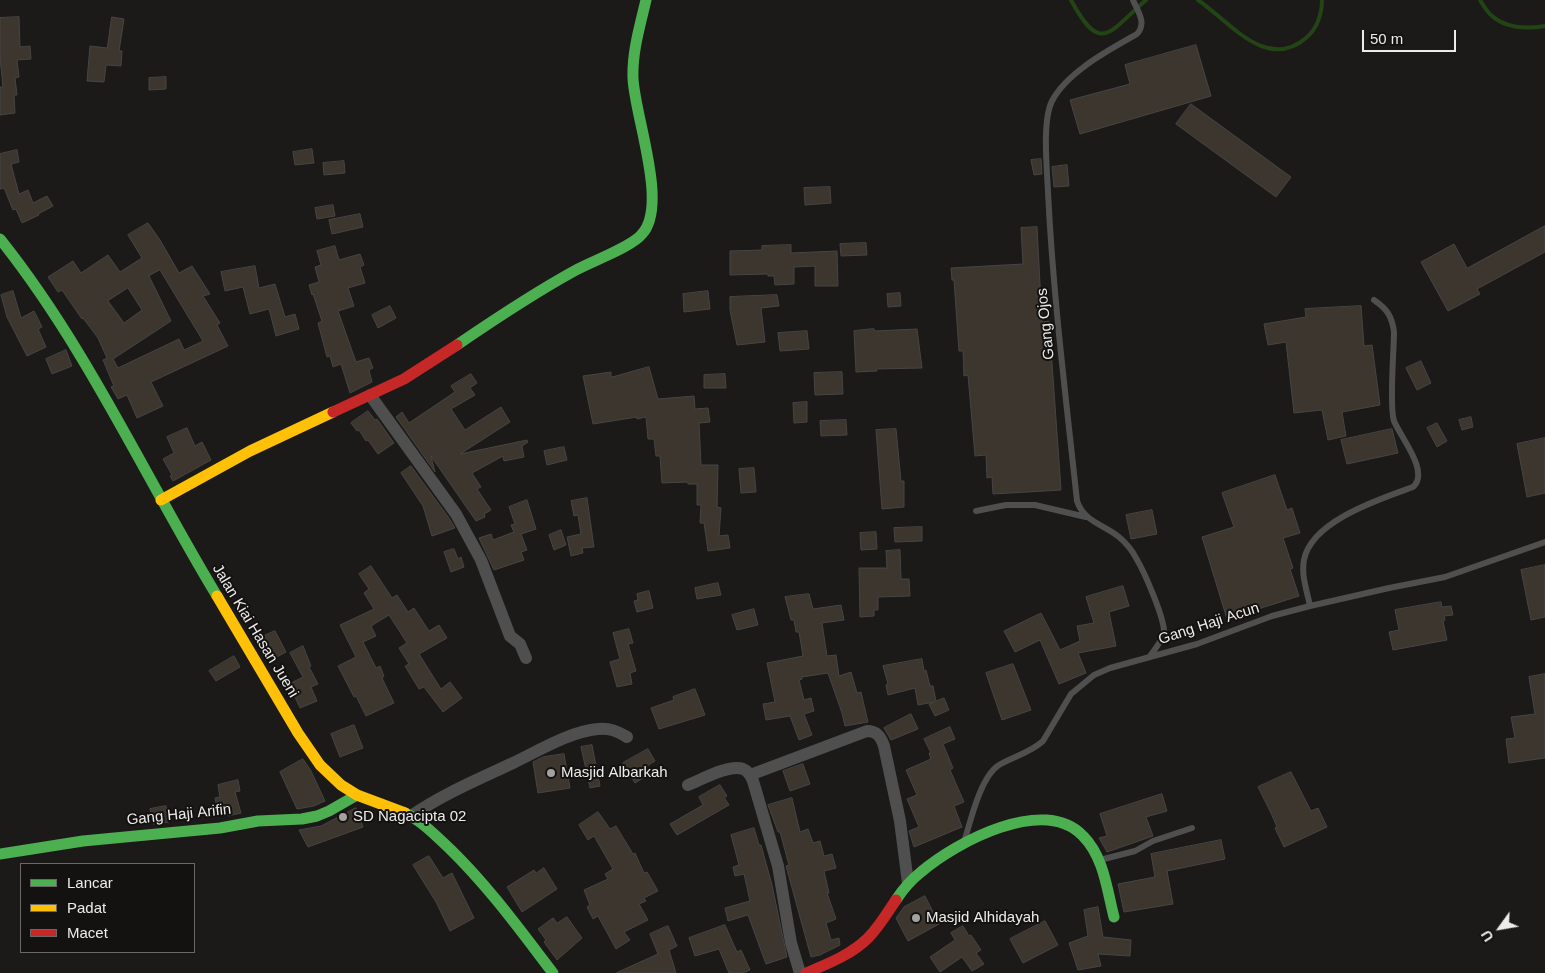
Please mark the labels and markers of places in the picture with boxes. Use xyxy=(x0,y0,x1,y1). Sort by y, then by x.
place label: Masjid Albarkah xyxy=(561,764,668,782)
marker: Masjid Albarkah xyxy=(545,767,557,779)
place label: SD Nagacipta 02 xyxy=(353,808,466,826)
marker: SD Nagacipta 02 xyxy=(337,811,349,823)
place label: Masjid Alhidayah xyxy=(926,909,1039,927)
marker: Masjid Alhidayah xyxy=(910,912,922,924)

